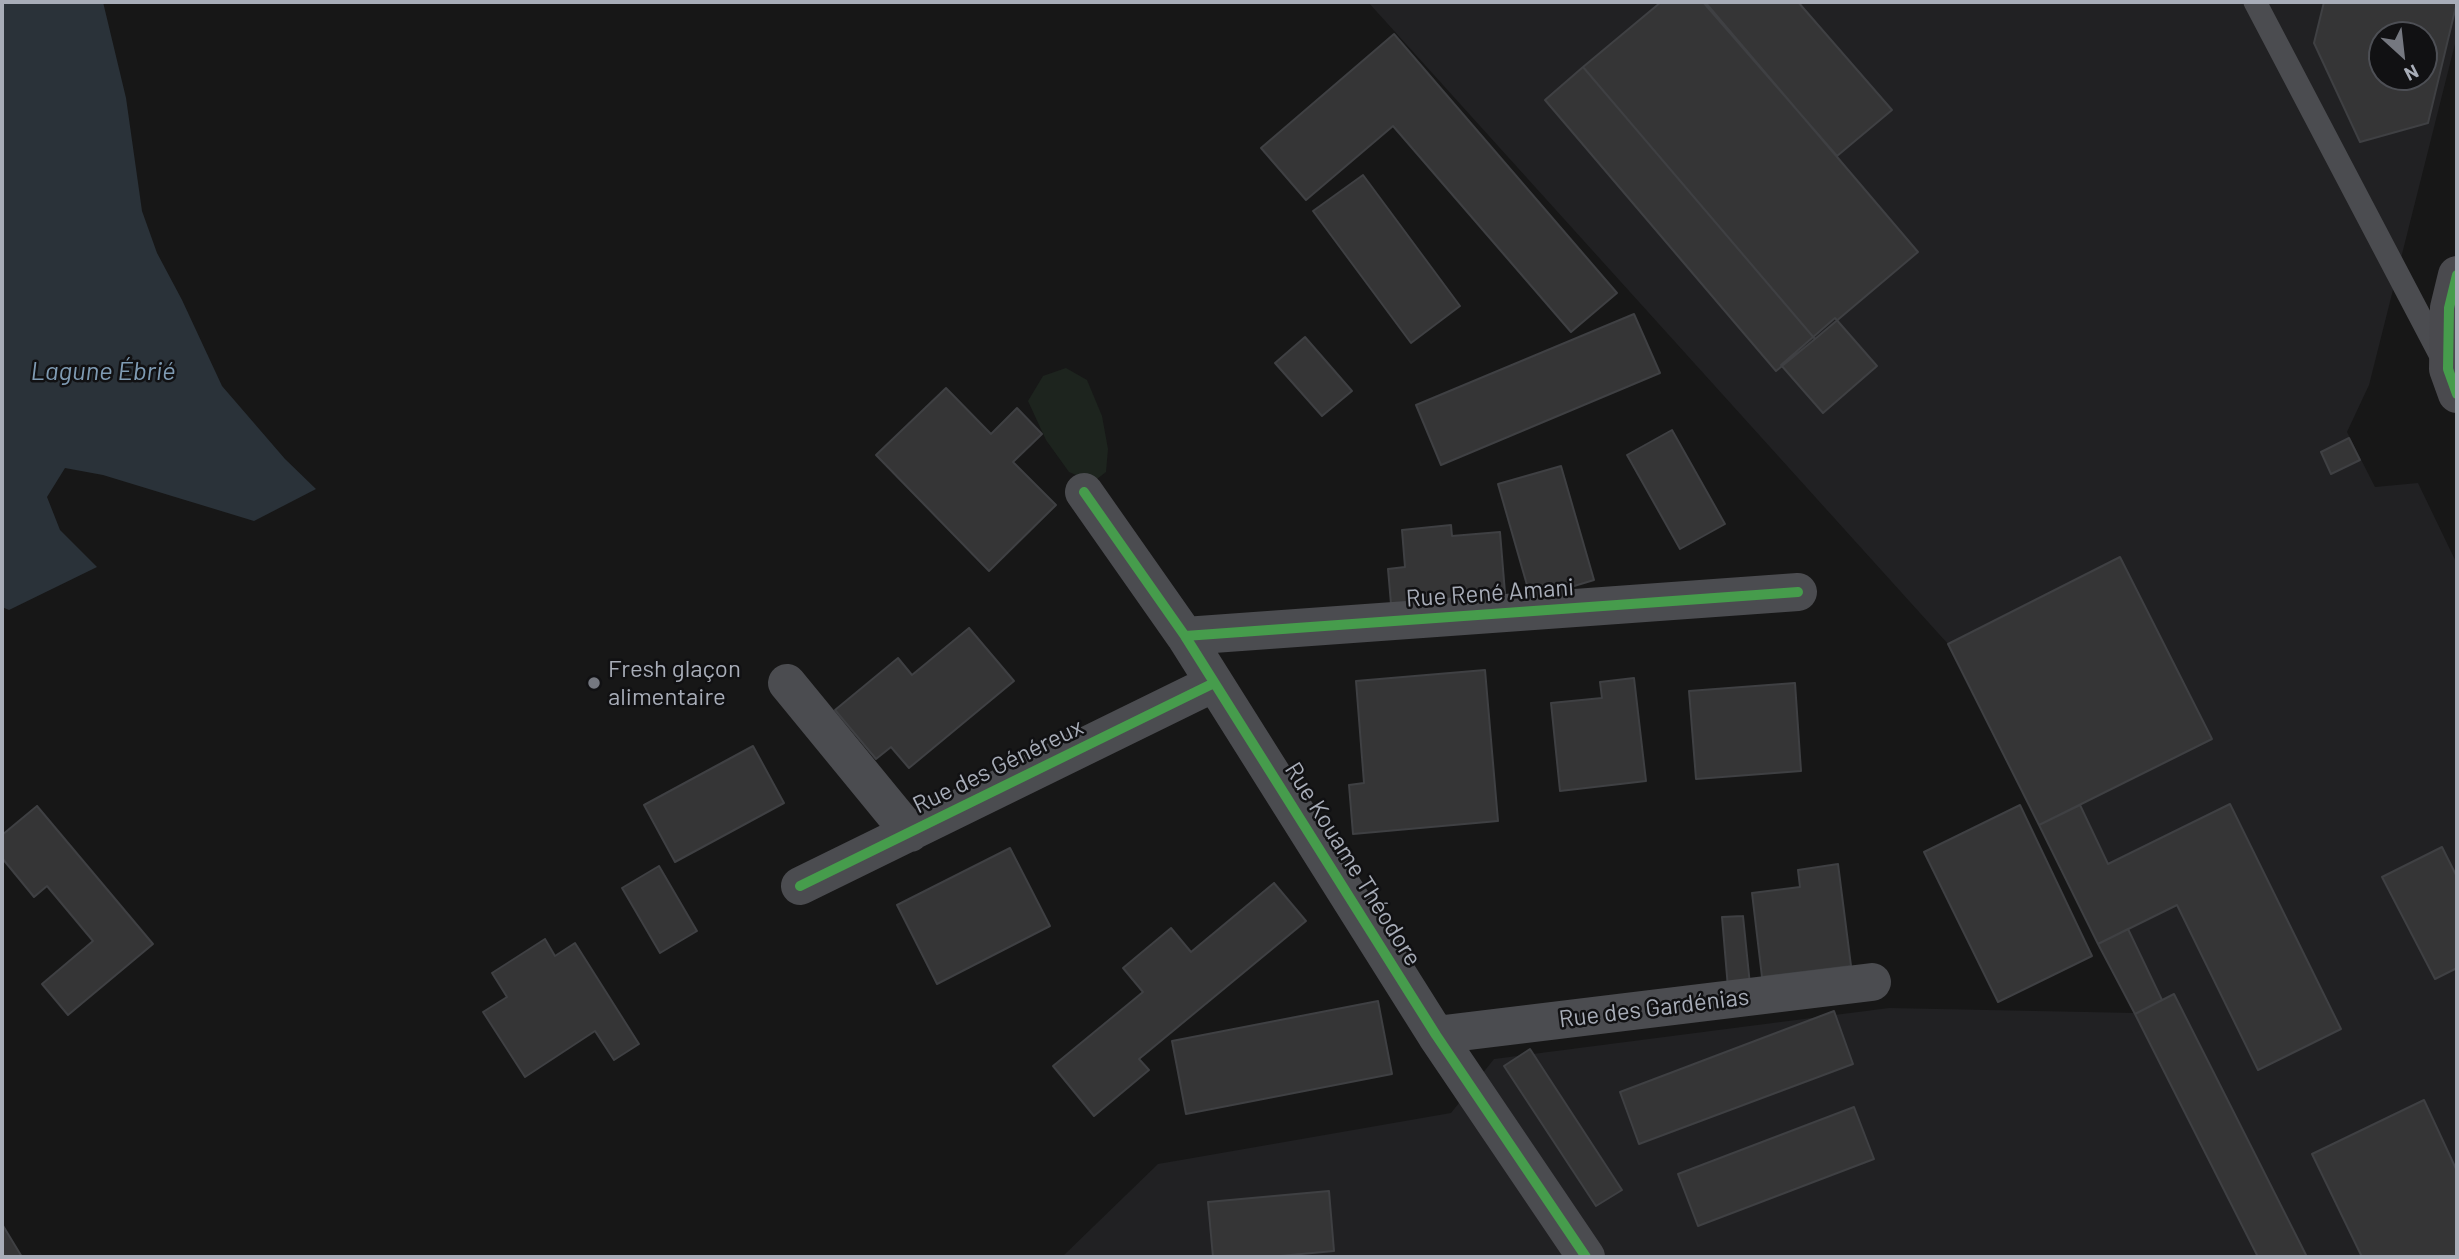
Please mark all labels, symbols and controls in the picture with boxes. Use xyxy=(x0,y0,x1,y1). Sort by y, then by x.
north arrow xyxy=(2368,21,2438,91)
text: N xyxy=(2401,60,2423,86)
water label: Lagune Ébrié xyxy=(30,355,176,387)
street label: Rue René Amani xyxy=(1405,573,1575,613)
place label: Fresh glaçon alimentaire xyxy=(608,655,741,711)
marker: Fresh glaçon alimentaire xyxy=(586,675,602,691)
street label: Rue des Généreux xyxy=(908,712,1088,820)
street label: Rue Kouame Théodore xyxy=(1279,757,1427,971)
street label: Rue des Gardénias xyxy=(1557,982,1751,1034)

